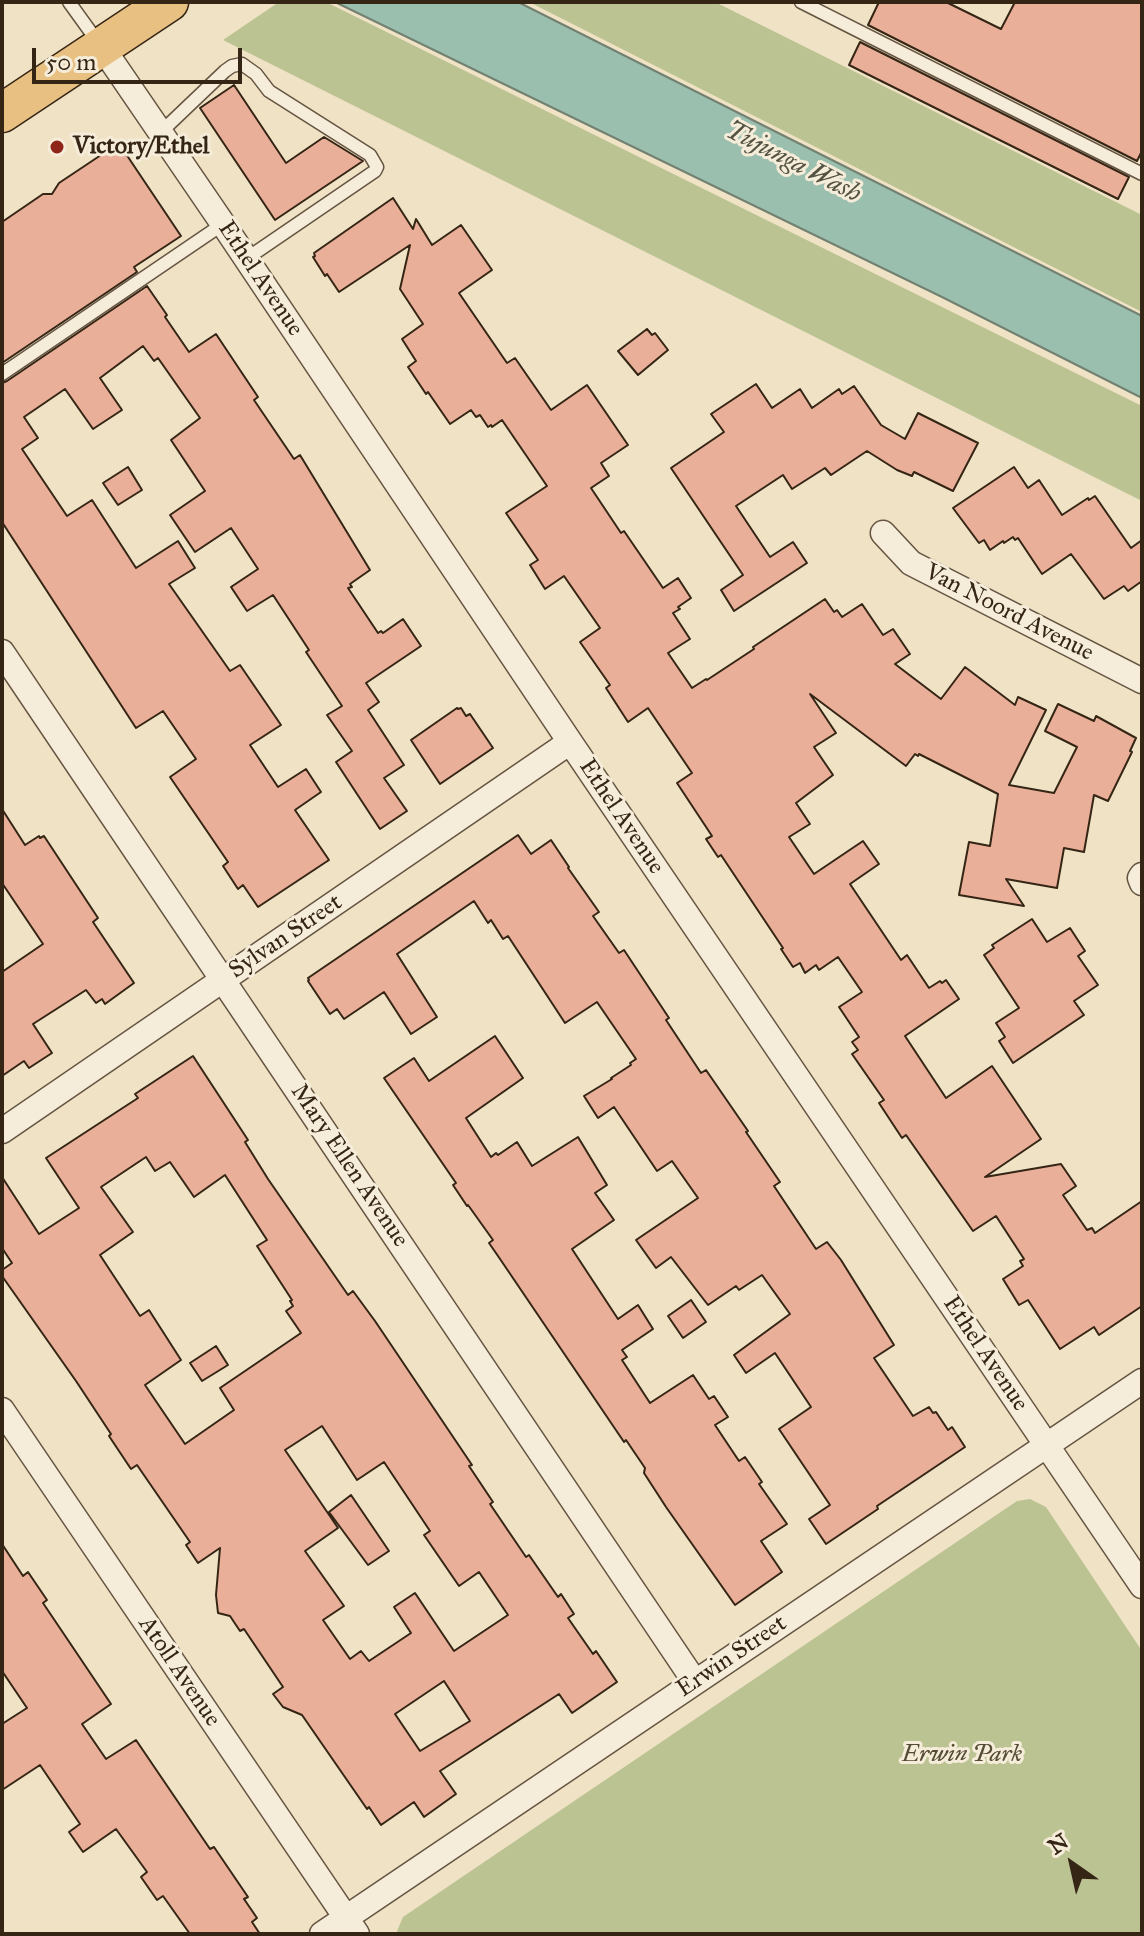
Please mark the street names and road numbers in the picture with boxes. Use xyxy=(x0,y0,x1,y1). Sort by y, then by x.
street label: Ethel Avenue xyxy=(211,216,309,342)
street label: Van Noord Avenue xyxy=(920,558,1098,668)
street label: Ethel Avenue xyxy=(572,754,670,880)
street label: Sylvan Street xyxy=(224,889,348,985)
street label: Mary Ellen Avenue xyxy=(284,1079,414,1253)
street label: Ethel Avenue xyxy=(936,1291,1034,1417)
street label: Erwin Street xyxy=(672,1610,792,1704)
street label: Atoll Avenue xyxy=(132,1611,226,1733)

